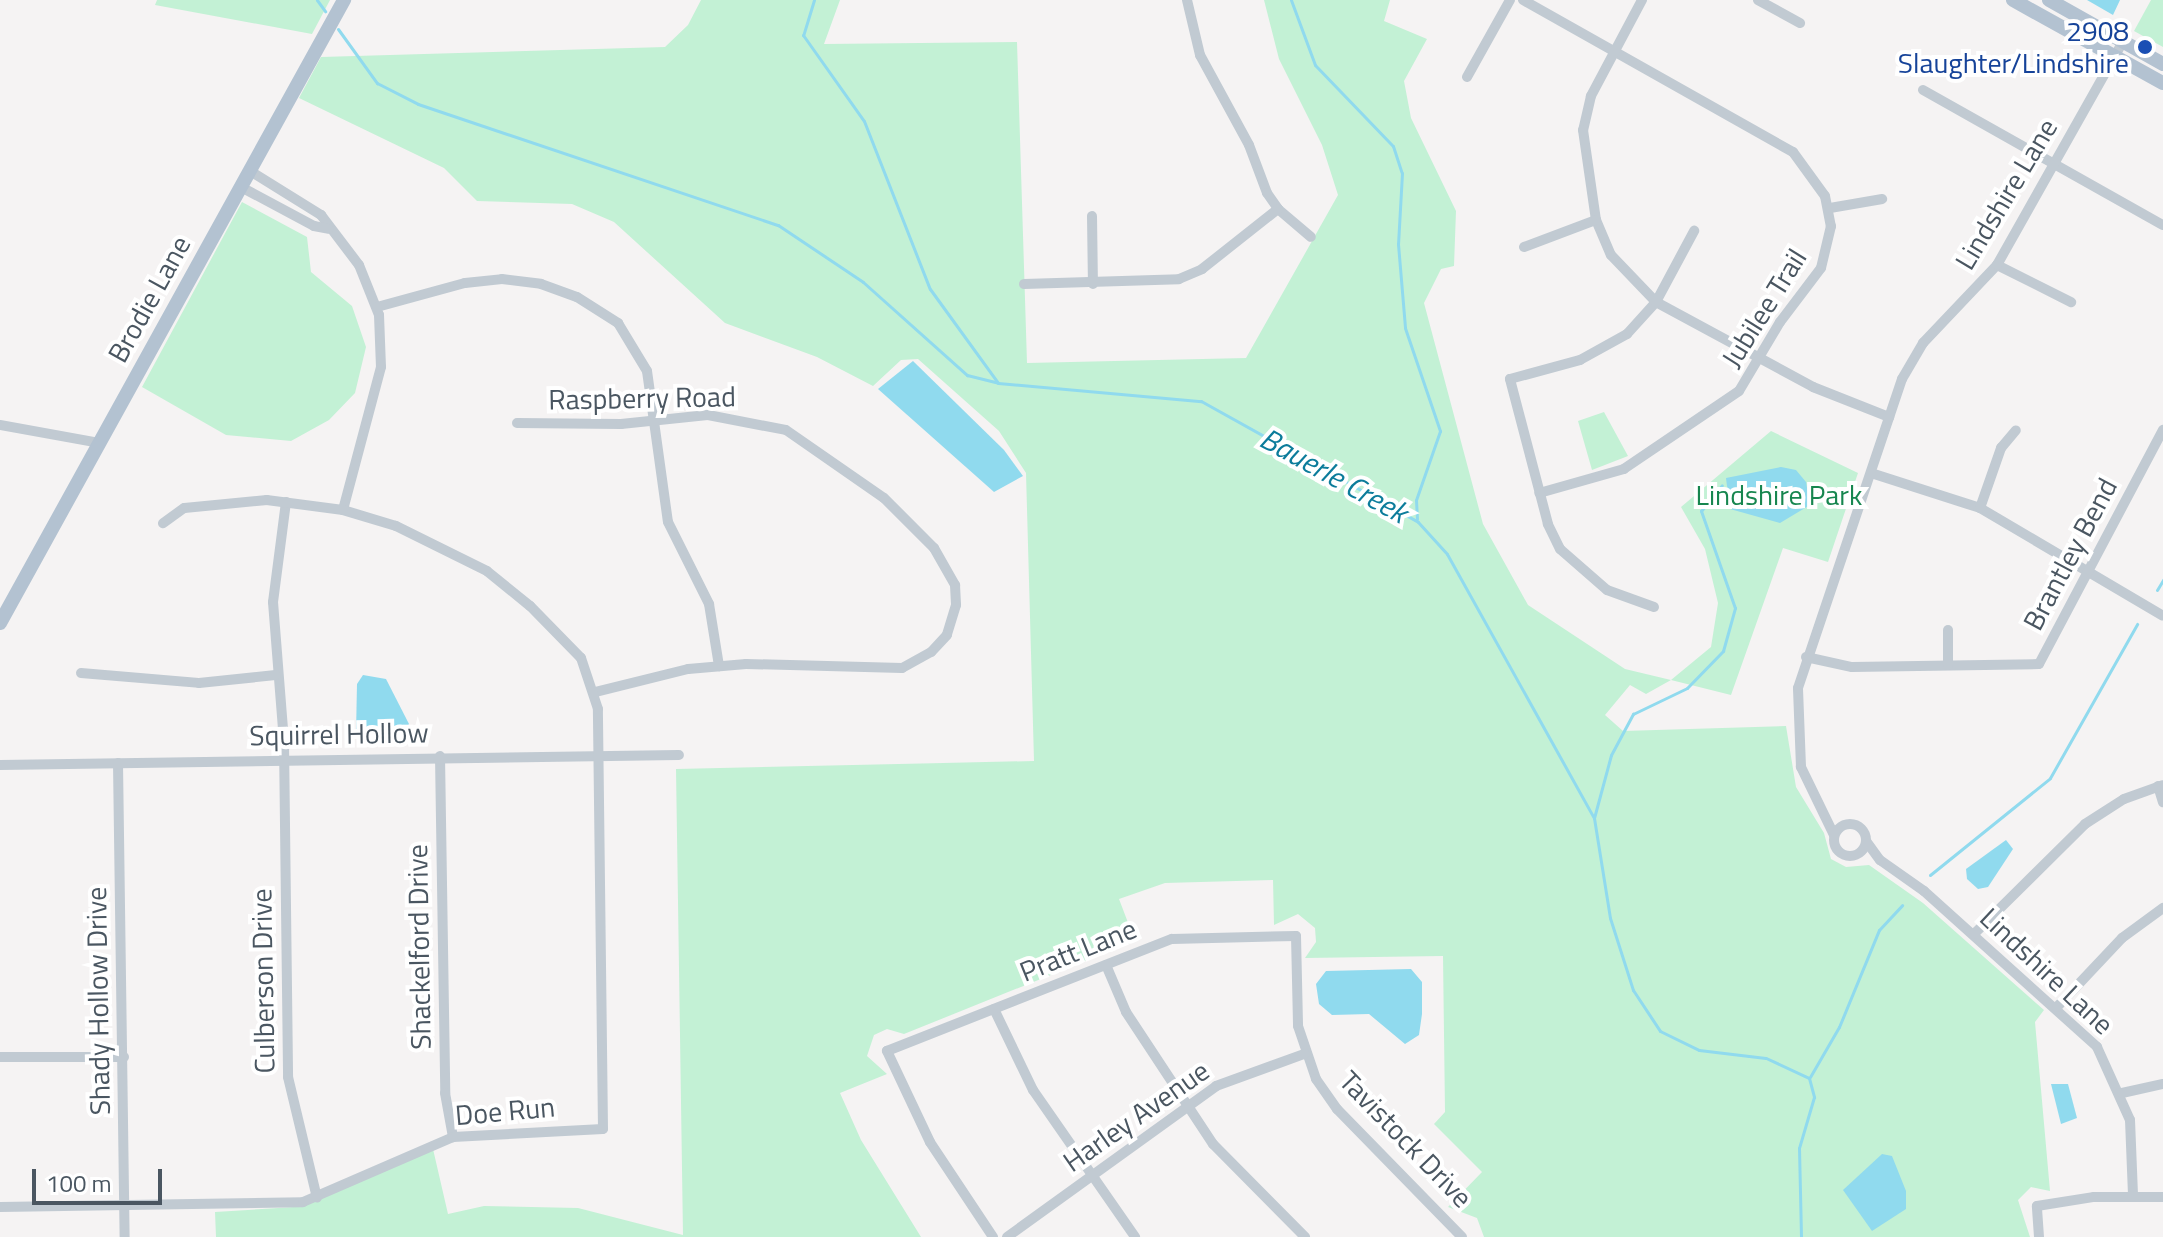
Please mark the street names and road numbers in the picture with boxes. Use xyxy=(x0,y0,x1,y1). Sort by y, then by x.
street label: Lindshire Lane xyxy=(1948,113,2064,275)
street label: Brodie Lane xyxy=(101,230,197,368)
street label: Jubilee Trail xyxy=(1714,243,1814,373)
street label: Raspberry Road xyxy=(548,380,736,416)
street label: Brantley Bend xyxy=(2016,472,2124,636)
street label: Squirrel Hollow xyxy=(249,716,429,752)
street label: Shackelford Drive xyxy=(400,844,438,1050)
street label: Shady Hollow Drive xyxy=(79,886,117,1116)
street label: Culberson Drive xyxy=(245,888,281,1074)
street label: Lindshire Lane xyxy=(1973,901,2121,1041)
street label: Pratt Lane xyxy=(1015,911,1141,989)
street label: Harley Avenue xyxy=(1057,1053,1215,1179)
street label: Tavistock Drive xyxy=(1333,1064,1479,1214)
street label: Doe Run xyxy=(454,1090,556,1132)

